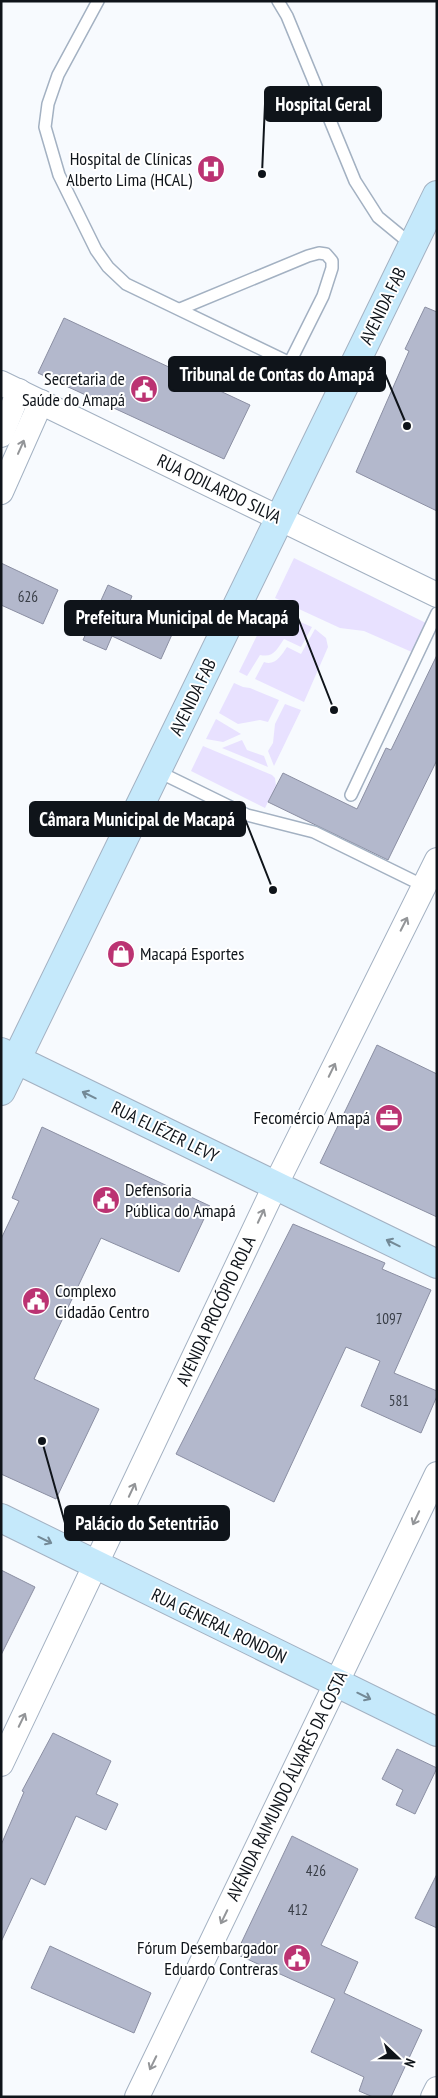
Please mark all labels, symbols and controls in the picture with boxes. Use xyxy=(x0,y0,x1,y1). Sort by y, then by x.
callout: Hospital Geral xyxy=(265,87,381,121)
text: Hospital Geral xyxy=(275,92,371,116)
place label: Hospital de Clínicas Alberto Lima (HCAL) xyxy=(66,147,193,191)
hospital icon: Hospital de Clínicas Alberto Lima (HCAL) xyxy=(196,154,226,184)
street label: AVENIDA FAB xyxy=(354,263,411,348)
callout: Tribunal de Contas do Amapá xyxy=(169,357,385,391)
text: Tribunal de Contas do Amapá xyxy=(180,362,375,386)
place label: Secretaria de Saúde do Amapá xyxy=(22,367,125,411)
public building icon: Secretaria de Saúde do Amapá xyxy=(129,374,159,404)
one-way arrow xyxy=(16,440,26,455)
street label: RUA ODILARDO SILVA xyxy=(153,449,285,529)
house number: 626 xyxy=(18,587,38,606)
callout: Prefeitura Municipal de Macapá xyxy=(65,601,298,635)
text: Prefeitura Municipal de Macapá xyxy=(76,605,288,629)
street label: AVENIDA FAB xyxy=(164,654,221,739)
callout: Câmara Municipal de Macapá xyxy=(30,802,245,836)
text: Câmara Municipal de Macapá xyxy=(39,807,235,831)
one-way arrow xyxy=(399,917,409,932)
shop icon: Macapá Esportes xyxy=(106,939,136,969)
place label: Macapá Esportes xyxy=(140,942,244,965)
one-way arrow xyxy=(328,1063,337,1078)
one-way arrow xyxy=(82,1090,97,1099)
street label: RUA ELIÉZER LEVY xyxy=(108,1096,223,1168)
office icon: Fecomércio Amapá xyxy=(374,1103,404,1133)
place label: Fecomércio Amapá xyxy=(253,1106,370,1129)
place label: Defensoria Pública do Amapá xyxy=(125,1178,236,1222)
public building icon: Defensoria Pública do Amapá xyxy=(91,1185,121,1215)
one-way arrow xyxy=(257,1209,266,1224)
street label: AVENIDA PROCÓPIO ROLA xyxy=(171,1232,261,1389)
one-way arrow xyxy=(386,1237,401,1247)
place label: Complexo Cidadão Centro xyxy=(55,1279,150,1323)
public building icon: Complexo Cidadão Centro xyxy=(21,1286,51,1316)
house number: 1097 xyxy=(375,1309,403,1328)
house number: 581 xyxy=(389,1391,409,1410)
one-way arrow xyxy=(128,1483,137,1498)
callout: Palácio do Setentrião xyxy=(65,1506,229,1540)
one-way arrow xyxy=(411,1510,420,1525)
text: Palácio do Setentrião xyxy=(75,1511,219,1535)
one-way arrow xyxy=(37,1536,52,1545)
street label: RUA GENERAL RONDON xyxy=(148,1583,291,1668)
street label: AVENIDA RAIMUNDO ÁLVARES DA COSTA xyxy=(221,1667,353,1905)
one-way arrow xyxy=(356,1692,371,1702)
one-way arrow xyxy=(18,1713,28,1728)
house number: 426 xyxy=(306,1861,326,1880)
house number: 412 xyxy=(288,1900,308,1919)
one-way arrow xyxy=(219,1909,228,1924)
place label: Fórum Desembargador Eduardo Contreras xyxy=(137,1936,278,1980)
public building icon: Fórum Desembargador Eduardo Contreras xyxy=(282,1943,312,1973)
north arrow xyxy=(373,2033,423,2083)
one-way arrow xyxy=(148,2055,157,2070)
text: N xyxy=(400,2056,420,2070)

